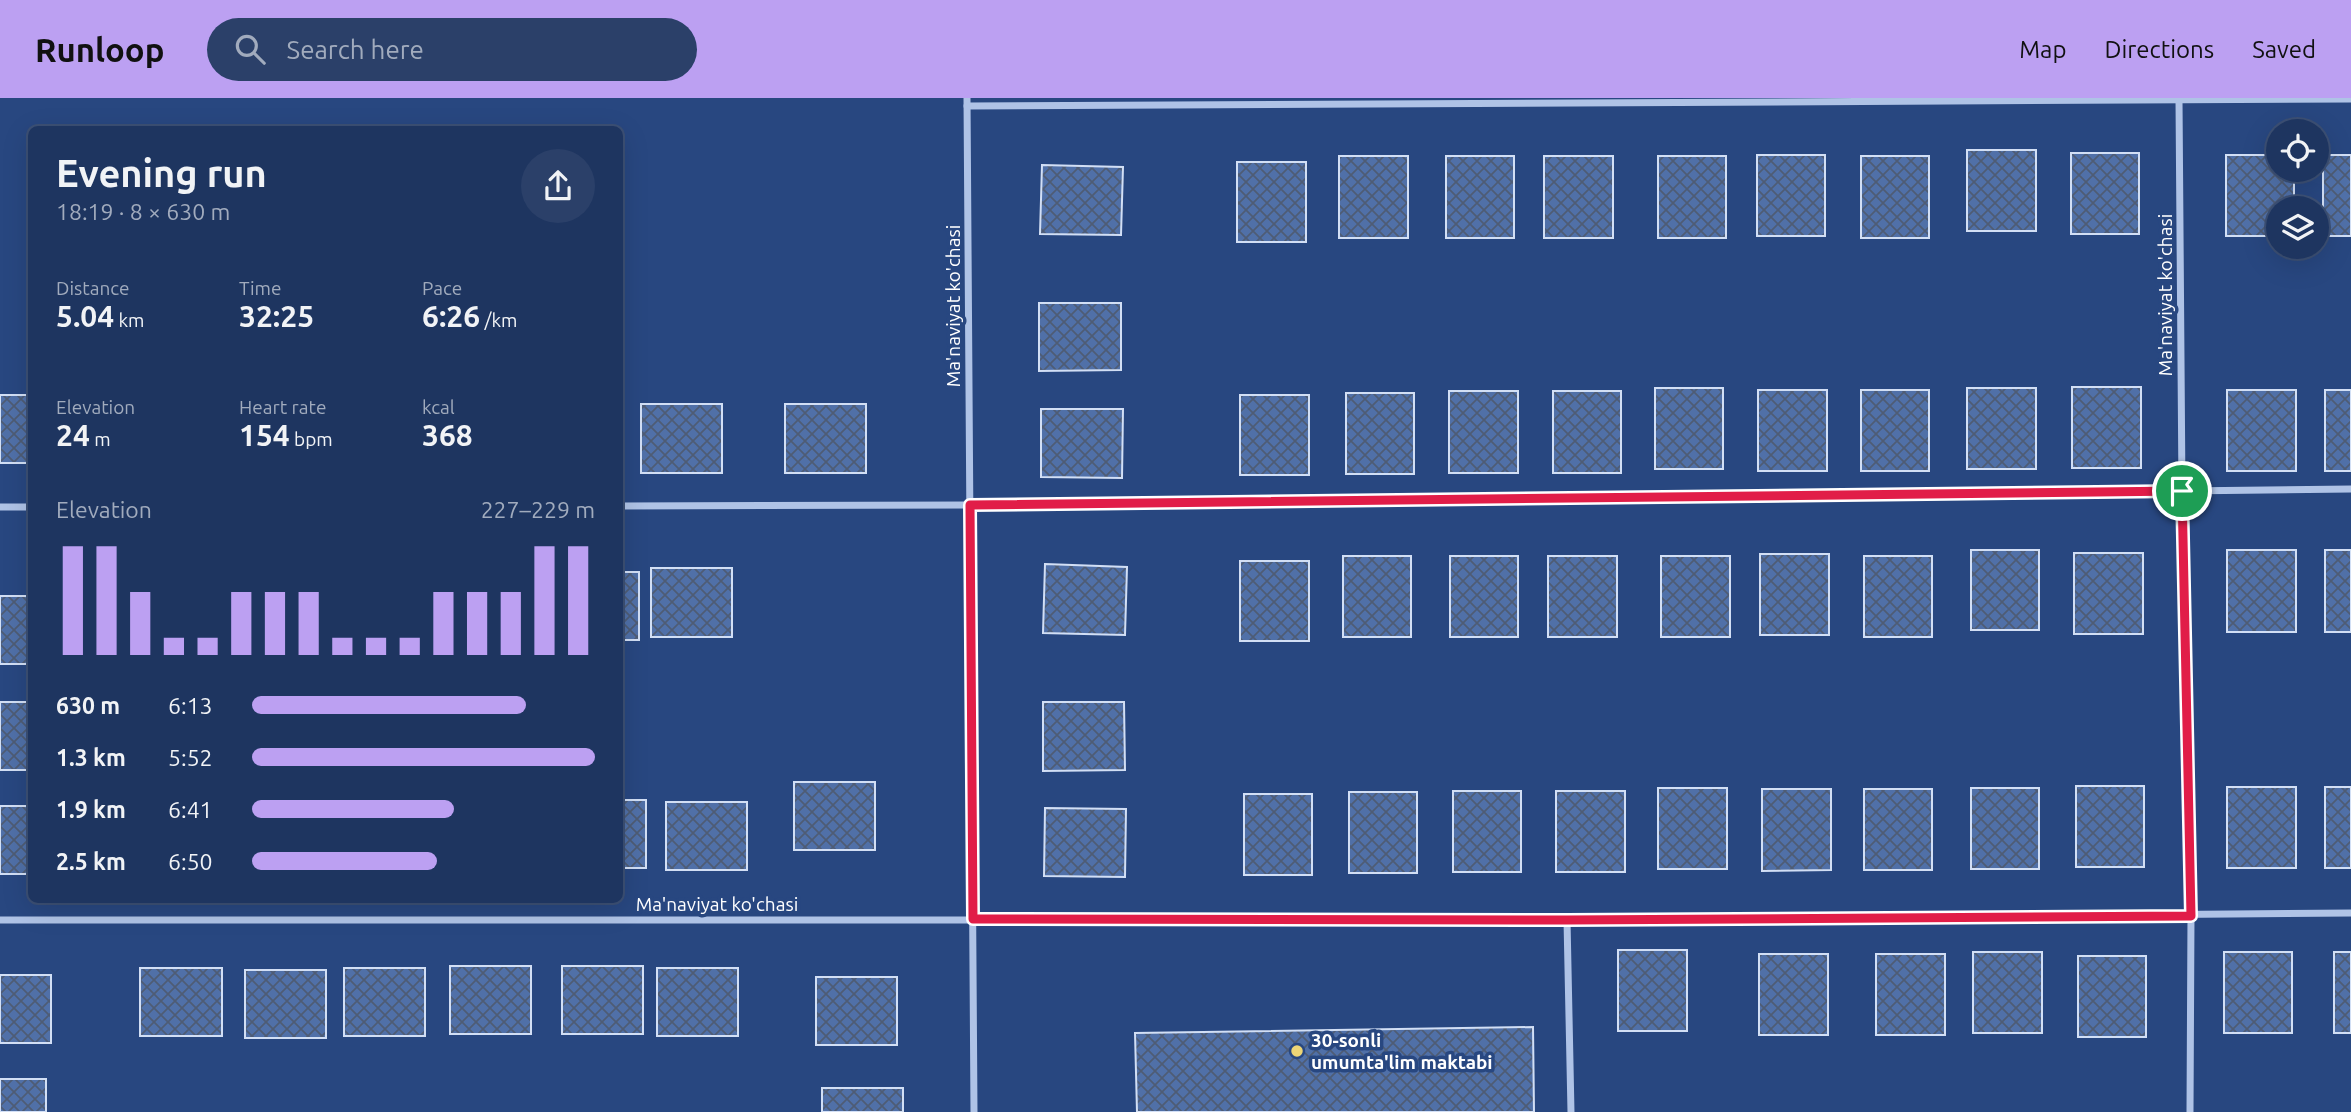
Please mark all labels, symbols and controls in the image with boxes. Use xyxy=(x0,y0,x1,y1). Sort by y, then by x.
search box xyxy=(207,18,697,81)
icon: search xyxy=(231,30,269,68)
text: Runloop xyxy=(35,31,165,68)
text: Search here xyxy=(287,35,424,64)
text: Map xyxy=(2019,36,2066,63)
text: Directions xyxy=(2104,36,2214,63)
text: Saved xyxy=(2252,36,2316,63)
map controls xyxy=(2266,119,2329,259)
button: locate xyxy=(2266,119,2329,182)
button: share xyxy=(521,149,595,223)
text: Evening run xyxy=(56,152,267,194)
button: layers xyxy=(2266,196,2329,259)
text: 18:19 · 8 × 630 m xyxy=(56,199,230,224)
street label: Ma'naviyat ko'chasi xyxy=(2154,214,2176,376)
street label: Ma'naviyat ko'chasi xyxy=(942,225,964,387)
text: Distance xyxy=(56,277,130,299)
text: Time xyxy=(239,277,281,299)
text: Pace xyxy=(422,277,462,299)
text: 5.04 xyxy=(56,299,114,333)
text: 32:25 xyxy=(239,299,314,333)
text: 6:26 xyxy=(422,299,480,333)
text: km xyxy=(114,309,144,331)
text: /km xyxy=(480,309,518,331)
text: Elevation xyxy=(56,396,135,418)
text: Heart rate xyxy=(239,396,326,418)
text: kcal xyxy=(422,396,455,418)
text: 24 xyxy=(56,418,90,452)
text: 154 xyxy=(239,418,290,452)
text: 368 xyxy=(422,418,473,452)
text: m xyxy=(90,428,111,450)
text: bpm xyxy=(290,428,333,450)
pin xyxy=(2152,461,2212,521)
icon: arrive xyxy=(2163,472,2201,510)
text: Elevation xyxy=(56,497,152,522)
text: 227–229 m xyxy=(481,497,595,522)
text: 630 m xyxy=(56,693,120,718)
text: 6:13 xyxy=(168,693,213,718)
text: 1.3 km xyxy=(56,745,126,770)
text: 5:52 xyxy=(168,745,213,770)
text: 1.9 km xyxy=(56,797,126,822)
text: 6:41 xyxy=(168,797,213,822)
text: 2.5 km xyxy=(56,849,126,874)
text: 6:50 xyxy=(168,849,213,874)
street label: Ma'naviyat ko'chasi xyxy=(636,893,798,915)
place label: 30-sonli umumta'lim maktabi xyxy=(1311,1029,1493,1073)
marker: 30-sonli umumta'lim maktabi xyxy=(1289,1043,1305,1059)

